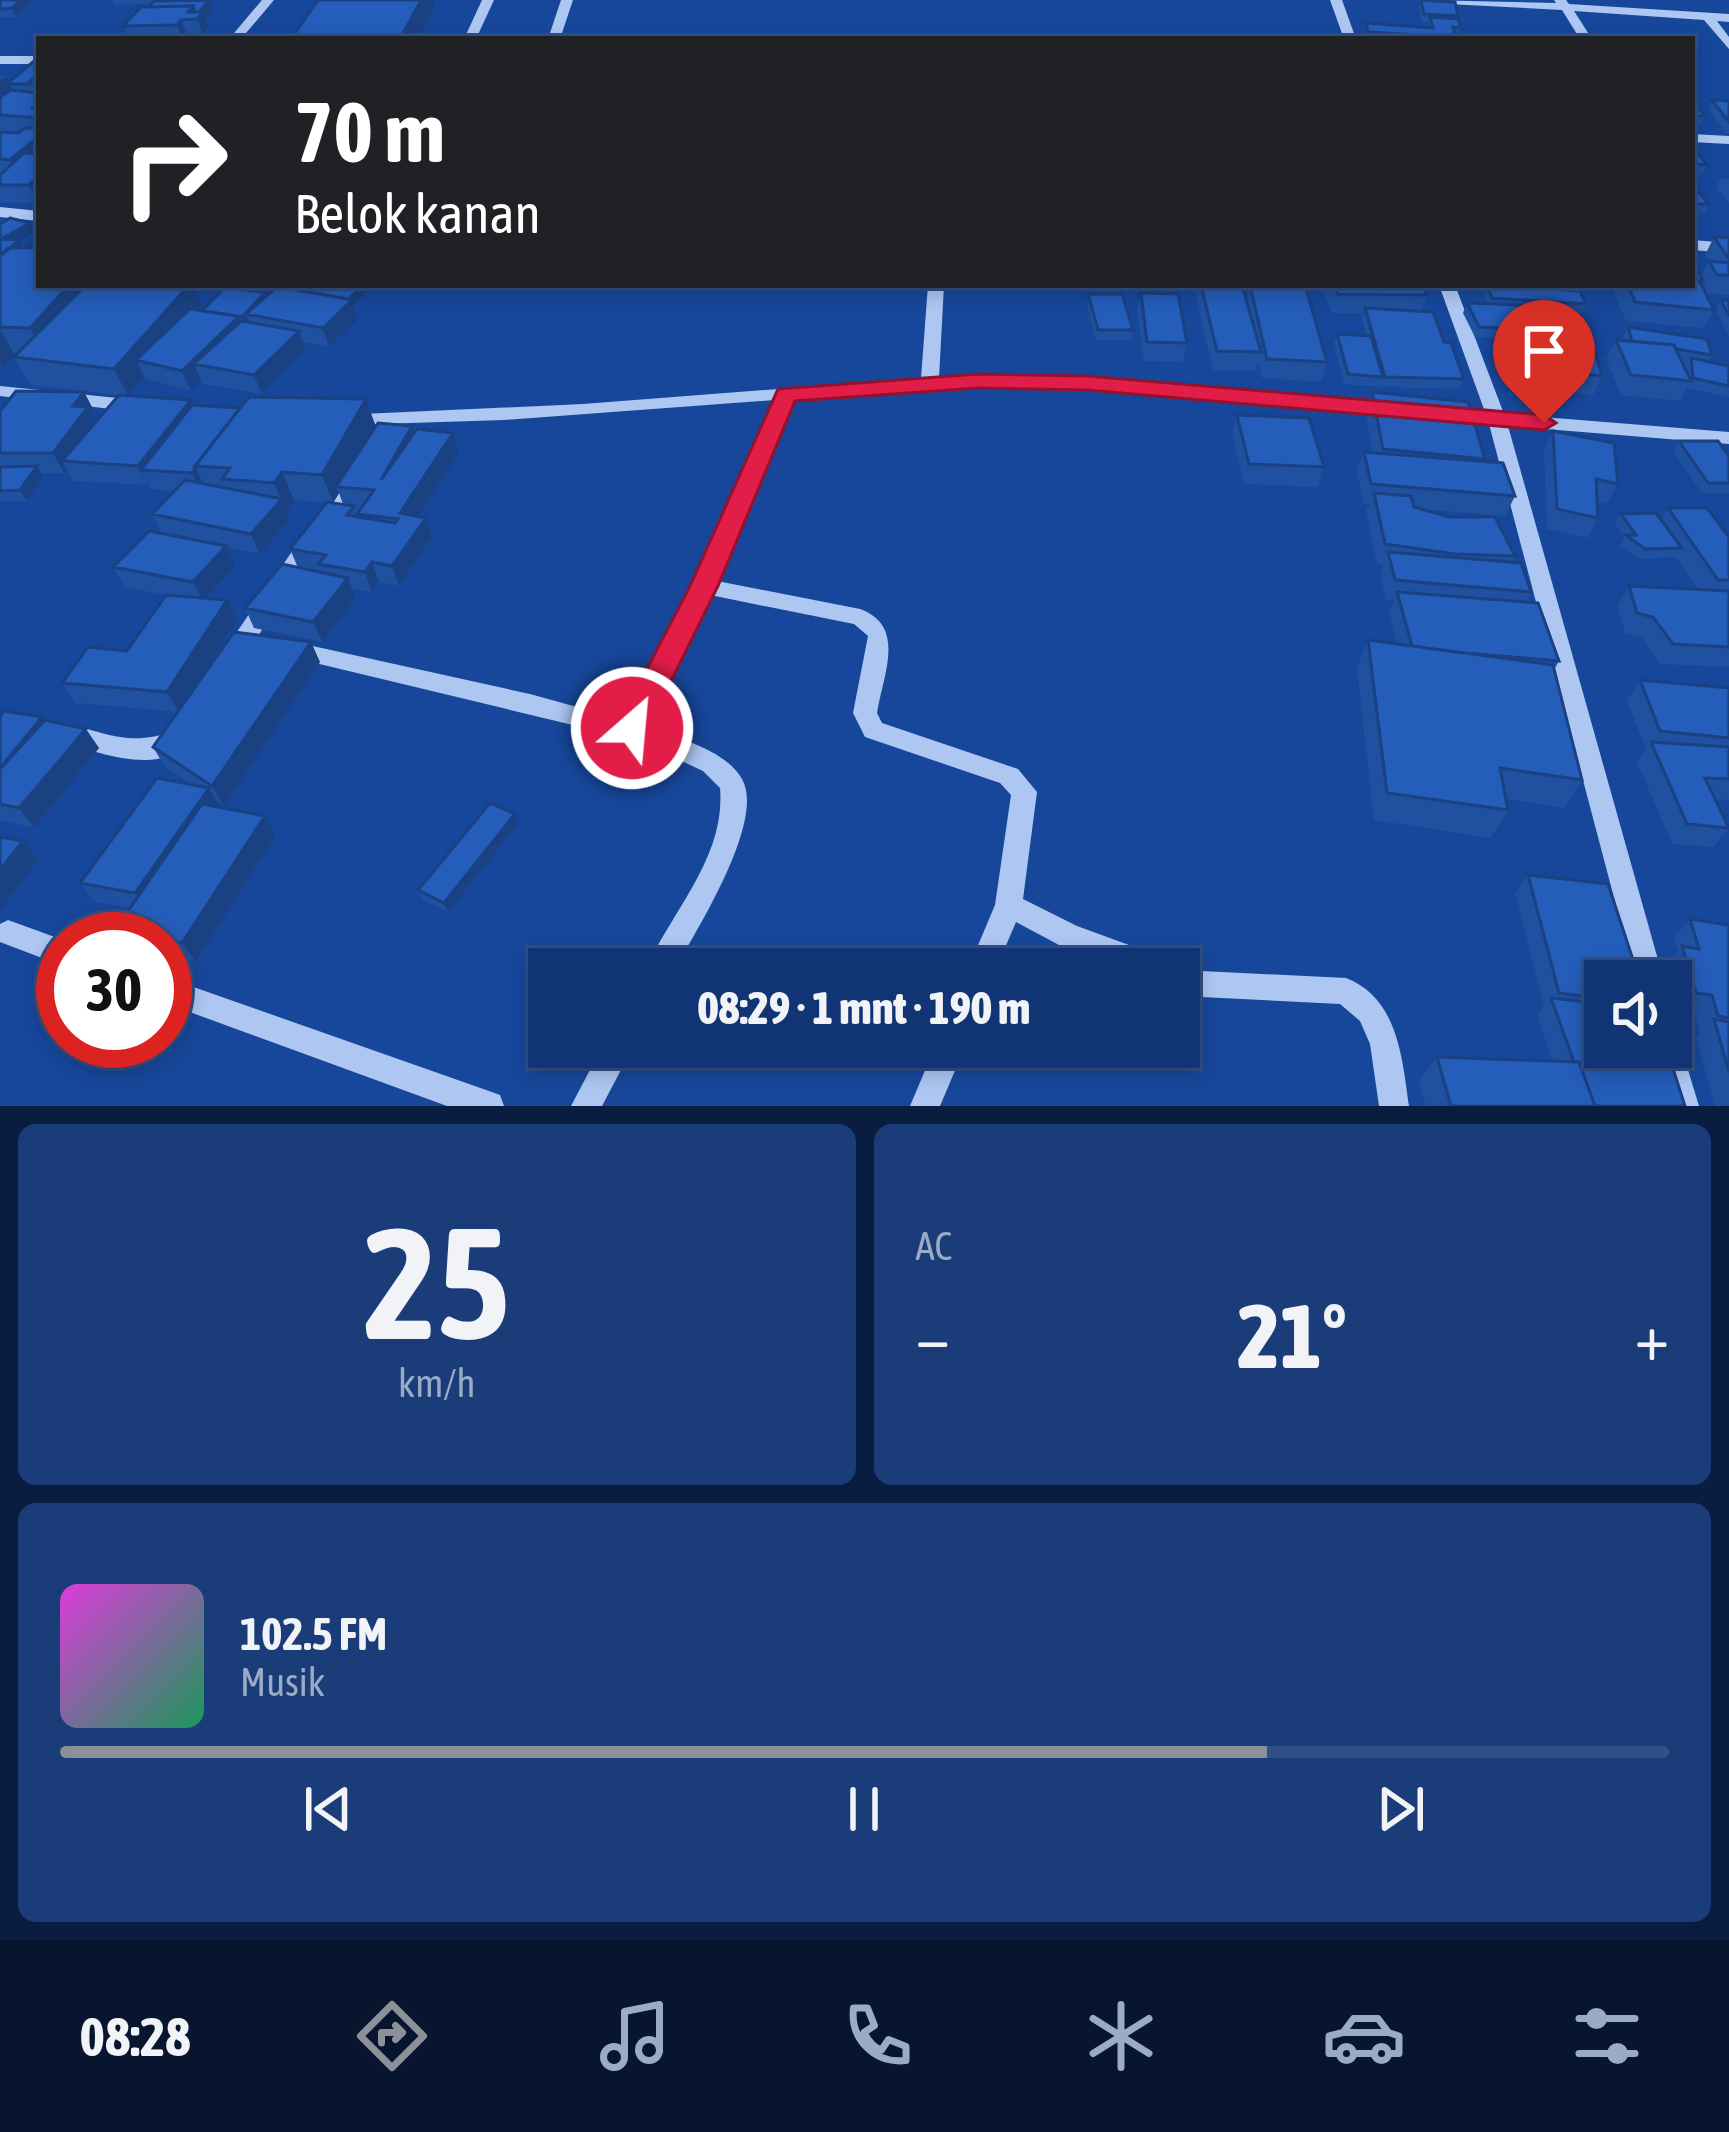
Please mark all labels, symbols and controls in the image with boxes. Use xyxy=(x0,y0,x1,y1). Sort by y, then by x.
icon: right xyxy=(96,84,252,240)
text: 70 m xyxy=(294,84,445,180)
text: Belok kanan xyxy=(294,183,541,244)
pin xyxy=(1493,300,1595,423)
icon: arrive xyxy=(1511,318,1577,384)
position arrow xyxy=(569,665,695,791)
speed limit sign: 30 xyxy=(36,912,192,1068)
map controls xyxy=(1584,960,1692,1068)
button: sound xyxy=(1584,960,1692,1068)
text: 08:29 · 1 mnt · 190 m xyxy=(697,982,1031,1034)
text: 25 xyxy=(363,1193,510,1372)
text: AC xyxy=(916,1224,952,1268)
text: 21° xyxy=(1238,1284,1347,1387)
text: − xyxy=(916,1298,950,1374)
text: + xyxy=(1635,1298,1669,1374)
text: km/h xyxy=(398,1361,475,1405)
text: 102.5 FM xyxy=(240,1608,387,1660)
text: Musik xyxy=(240,1660,325,1704)
icon: previous xyxy=(295,1776,361,1842)
icon: pause xyxy=(831,1776,897,1842)
icon: next xyxy=(1368,1776,1434,1842)
icon: directions xyxy=(350,1994,434,2078)
icon: music xyxy=(593,1994,677,2078)
icon: phone xyxy=(836,1994,920,2078)
icon: climate xyxy=(1079,1994,1163,2078)
icon: car xyxy=(1322,1994,1406,2078)
icon: filters xyxy=(1565,1994,1649,2078)
text: 08:28 xyxy=(80,2006,191,2067)

